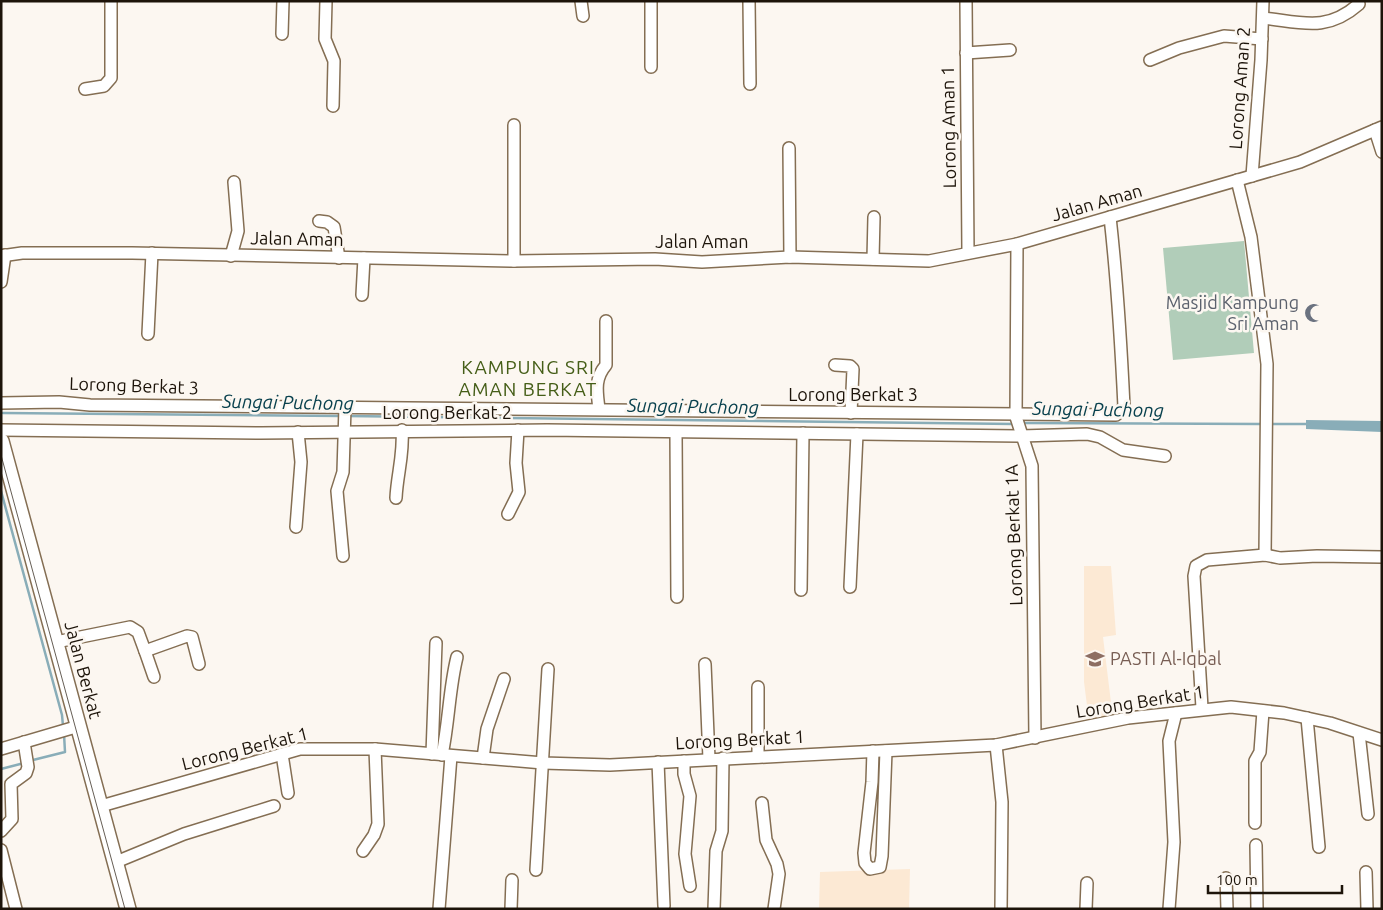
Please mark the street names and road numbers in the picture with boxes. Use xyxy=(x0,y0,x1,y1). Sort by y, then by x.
street label: Lorong Aman 2 xyxy=(1225,26,1253,150)
street label: Lorong Aman 1 xyxy=(937,65,959,189)
street label: Jalan Aman xyxy=(1049,180,1144,225)
street label: Jalan Aman xyxy=(250,227,344,249)
street label: Jalan Aman xyxy=(655,231,749,251)
street label: Lorong Berkat 3 xyxy=(69,373,199,397)
street label: Lorong Berkat 3 xyxy=(788,384,918,404)
street label: Lorong Berkat 2 xyxy=(382,402,512,422)
street label: Lorong Berkat 1A xyxy=(1001,464,1025,606)
street label: Jalan Berkat xyxy=(61,619,107,721)
street label: Lorong Berkat 1 xyxy=(1074,681,1205,721)
street label: Lorong Berkat 1 xyxy=(179,723,310,773)
street label: Lorong Berkat 1 xyxy=(675,726,805,752)

